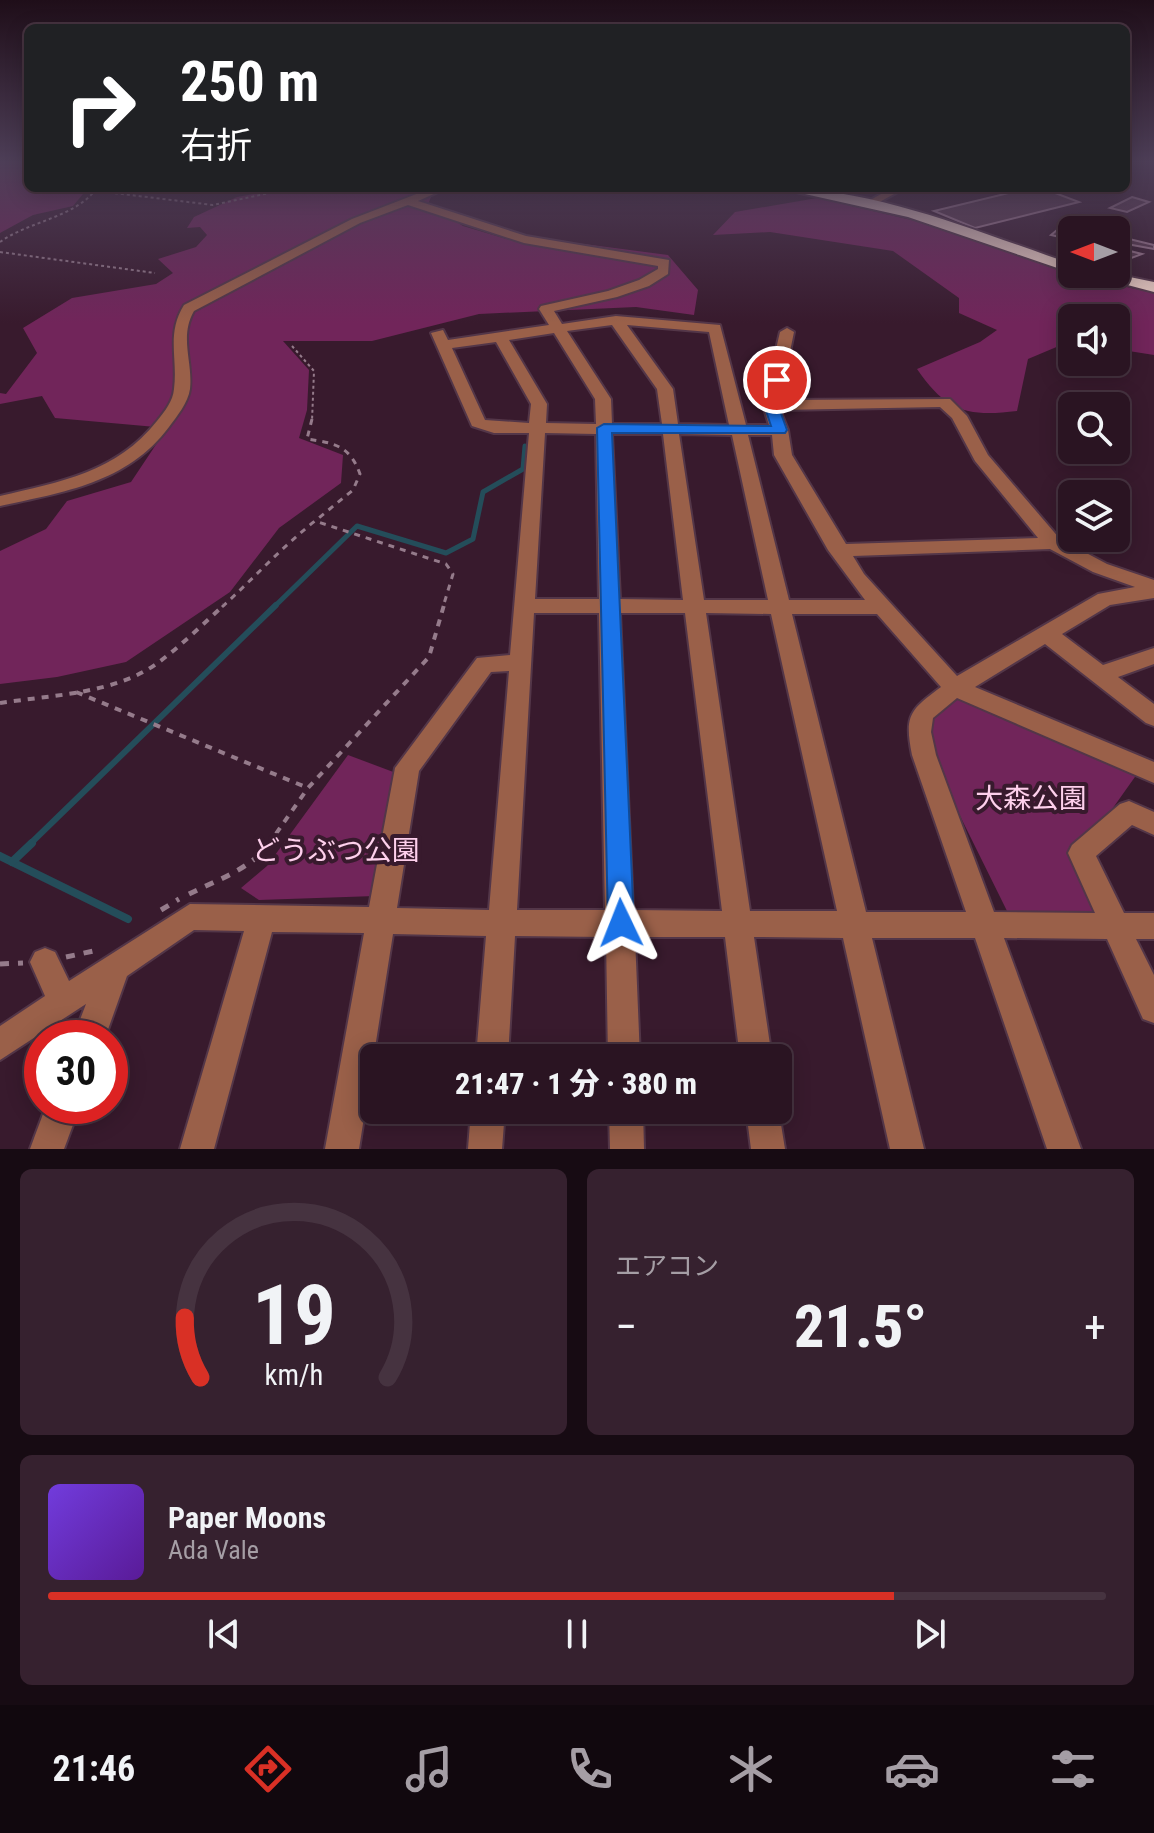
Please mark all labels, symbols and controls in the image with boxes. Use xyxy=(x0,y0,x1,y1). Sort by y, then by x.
text: 250 m xyxy=(180,49,319,115)
icon: right xyxy=(48,56,152,160)
text: 右折 xyxy=(180,125,252,167)
north arrow xyxy=(1058,216,1130,288)
map controls xyxy=(1058,216,1130,552)
button: sound xyxy=(1058,304,1130,376)
pin xyxy=(743,346,811,414)
icon: arrive xyxy=(755,358,799,402)
button: search xyxy=(1058,392,1130,464)
button: layers xyxy=(1058,480,1130,552)
park label: 大森公園 xyxy=(975,782,1087,815)
park label: どうぶつ公園 xyxy=(252,834,420,867)
position arrow xyxy=(579,881,663,965)
speed limit sign: 30 xyxy=(24,1020,128,1124)
text: 21:47 · 1 分 · 380 m xyxy=(455,1066,697,1101)
text: エアコン xyxy=(615,1251,719,1281)
text: 19 xyxy=(251,1267,336,1364)
text: 21.5° xyxy=(794,1291,927,1362)
text: − xyxy=(615,1301,637,1353)
text: + xyxy=(1084,1301,1106,1353)
text: km/h xyxy=(264,1358,323,1392)
text: Paper Moons xyxy=(168,1500,326,1535)
text: Ada Vale xyxy=(168,1535,259,1565)
icon: previous xyxy=(202,1612,246,1656)
icon: pause xyxy=(555,1612,599,1656)
icon: next xyxy=(908,1612,952,1656)
icon: directions xyxy=(240,1741,296,1797)
icon: music xyxy=(401,1741,457,1797)
icon: phone xyxy=(562,1741,618,1797)
icon: climate xyxy=(723,1741,779,1797)
icon: car xyxy=(884,1741,940,1797)
icon: filters xyxy=(1045,1741,1101,1797)
text: 21:46 xyxy=(53,1748,135,1790)

